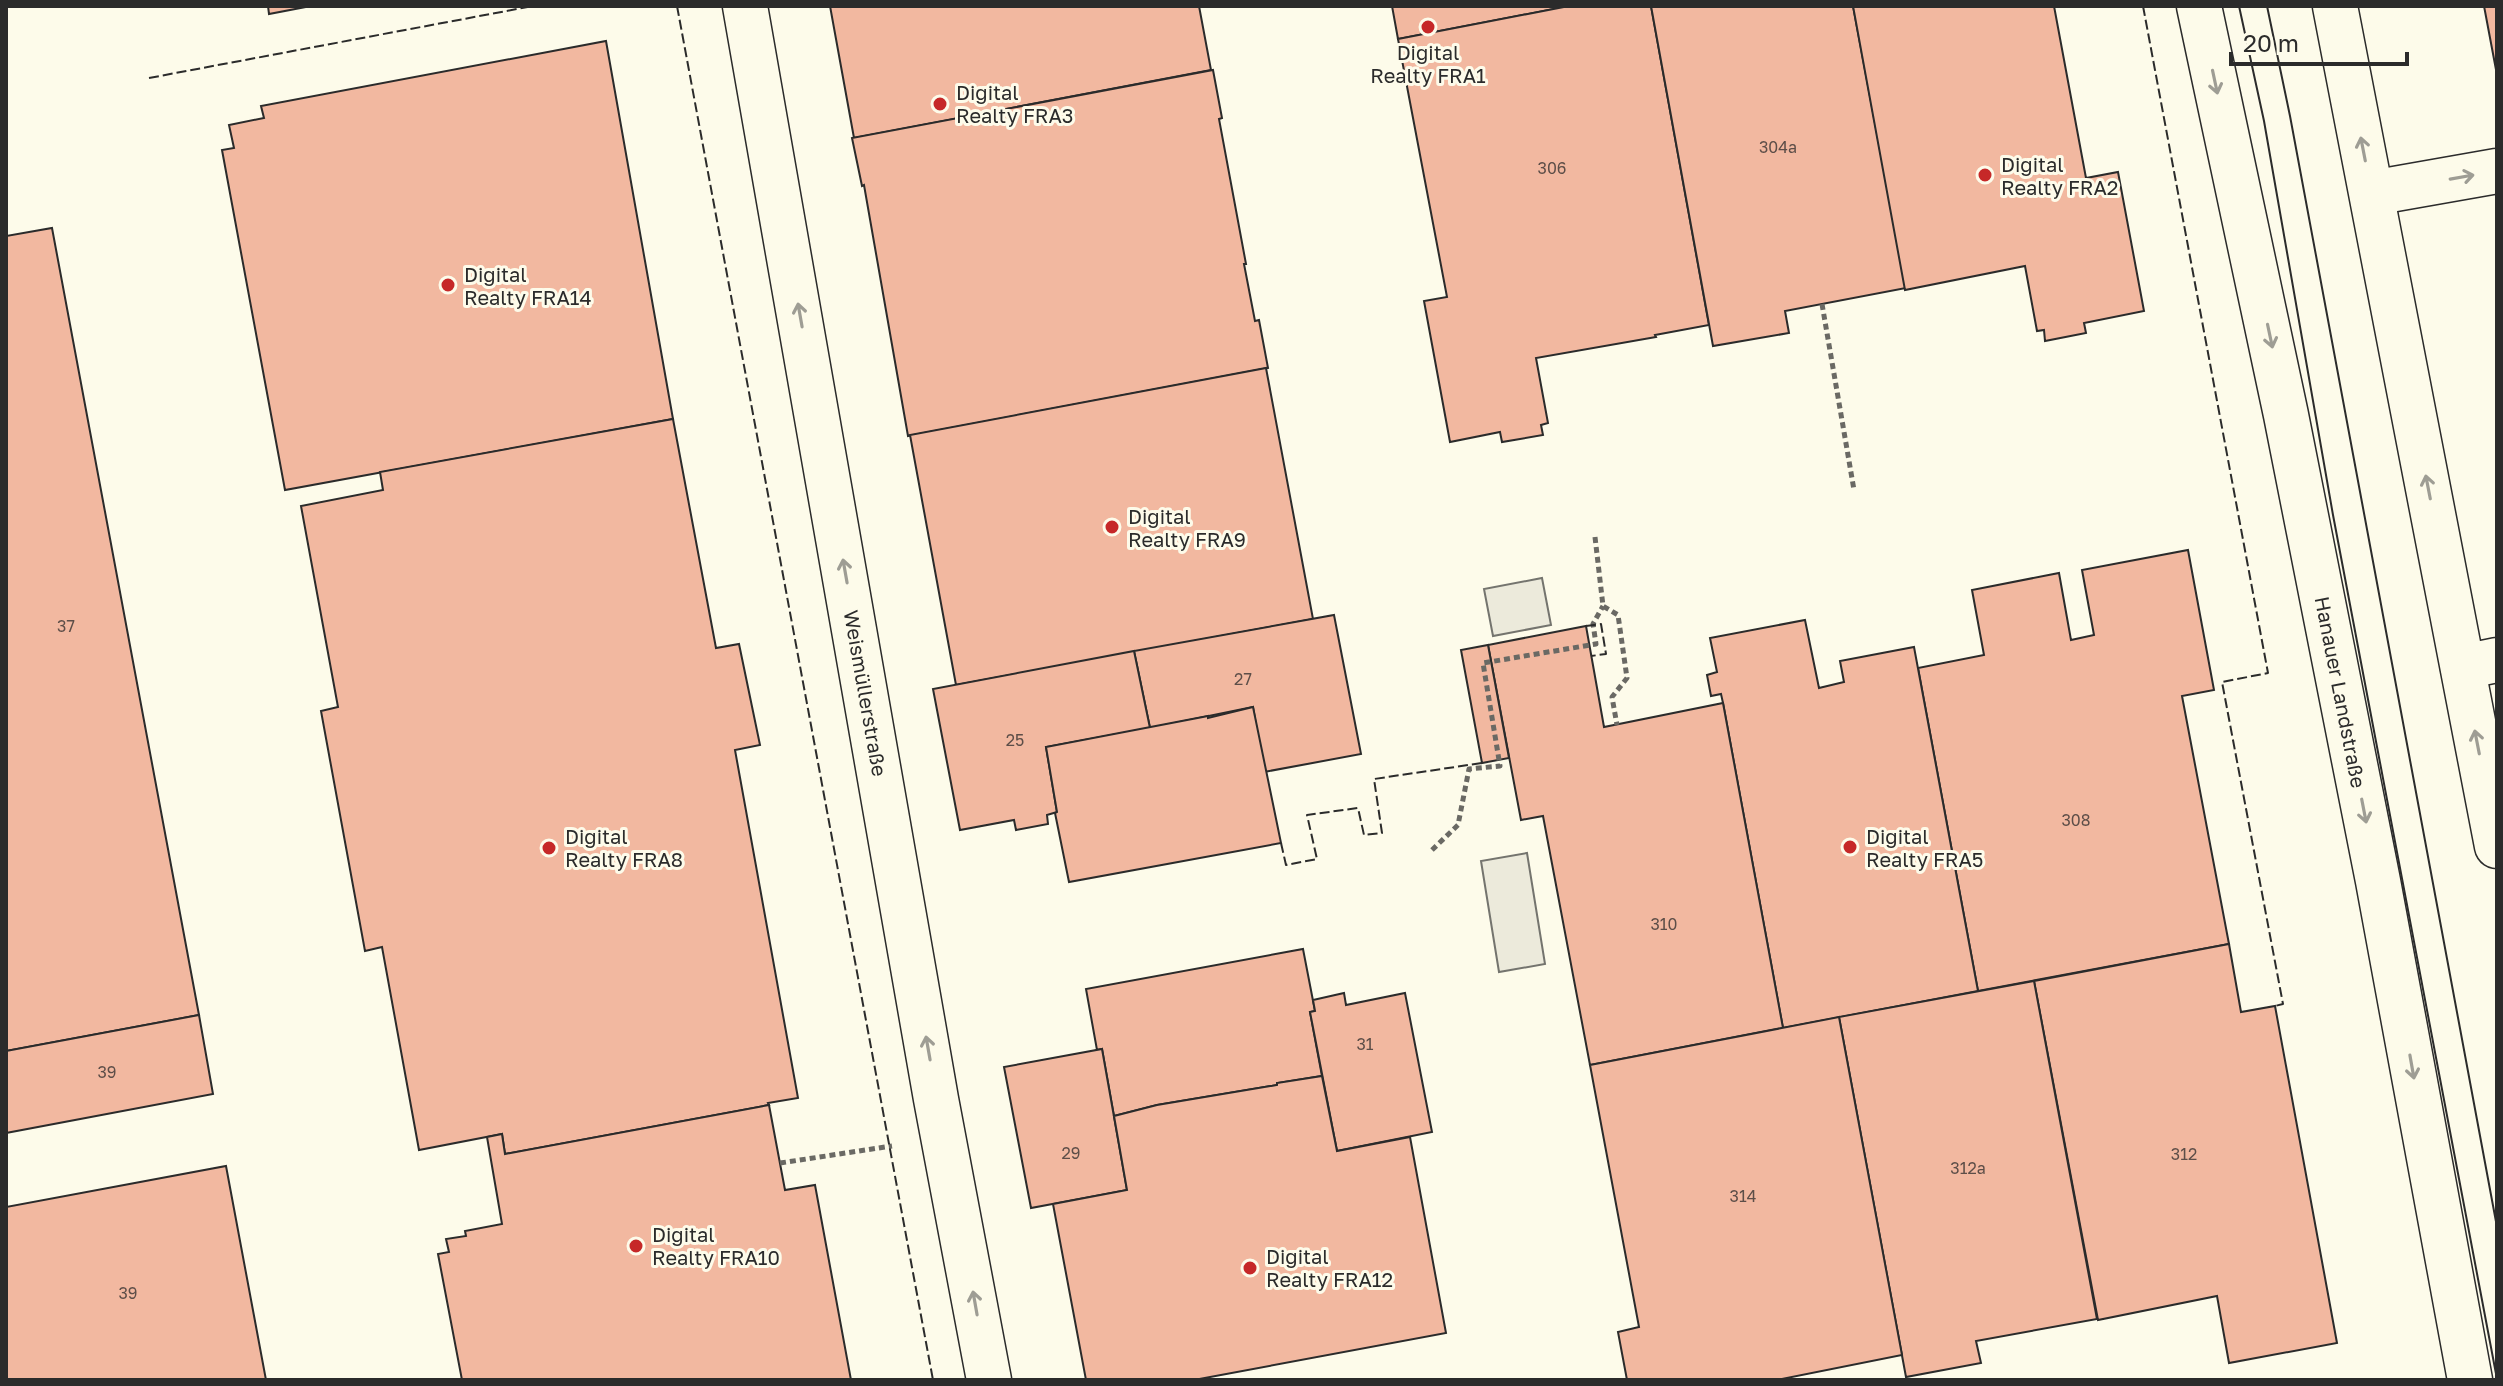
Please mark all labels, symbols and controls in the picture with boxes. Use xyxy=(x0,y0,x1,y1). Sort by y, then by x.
scale bar xyxy=(2231,16,2407,66)
marker: Digital Realty FRA1 xyxy=(1419,18,1437,36)
text: 20 m xyxy=(2243,28,2299,57)
place label: Digital Realty FRA1 xyxy=(1370,40,1486,87)
one-way arrow xyxy=(2208,69,2223,95)
place label: Digital Realty FRA3 xyxy=(956,80,1074,127)
marker: Digital Realty FRA3 xyxy=(931,95,949,113)
house number: 304a xyxy=(1759,137,1797,157)
one-way arrow xyxy=(2355,137,2370,162)
place label: Digital Realty FRA2 xyxy=(2001,152,2118,199)
house number: 306 xyxy=(1538,158,1566,178)
marker: Digital Realty FRA2 xyxy=(1976,166,1994,184)
one-way arrow xyxy=(2449,168,2474,183)
place label: Digital Realty FRA14 xyxy=(464,262,592,309)
marker: Digital Realty FRA14 xyxy=(439,276,457,294)
one-way arrow xyxy=(791,303,806,328)
one-way arrow xyxy=(2263,323,2278,349)
one-way arrow xyxy=(2420,475,2435,500)
place label: Digital Realty FRA9 xyxy=(1128,504,1246,551)
marker: Digital Realty FRA9 xyxy=(1103,518,1121,536)
one-way arrow xyxy=(836,559,851,584)
street label: Hanauer Landstraße xyxy=(2311,594,2371,790)
street label: Weismüllerstraße xyxy=(840,608,892,778)
house number: 37 xyxy=(57,616,75,636)
house number: 27 xyxy=(1234,669,1252,689)
house number: 25 xyxy=(1006,730,1024,750)
one-way arrow xyxy=(2469,730,2484,756)
one-way arrow xyxy=(2358,798,2373,823)
house number: 308 xyxy=(2061,810,2091,830)
place label: Digital Realty FRA8 xyxy=(565,824,683,871)
place label: Digital Realty FRA5 xyxy=(1866,824,1983,871)
marker: Digital Realty FRA5 xyxy=(1841,838,1859,856)
marker: Digital Realty FRA8 xyxy=(540,839,558,857)
house number: 310 xyxy=(1650,914,1678,934)
house number: 31 xyxy=(1356,1034,1374,1054)
one-way arrow xyxy=(919,1035,934,1061)
one-way arrow xyxy=(2406,1053,2421,1079)
house number: 39 xyxy=(97,1062,117,1082)
house number: 29 xyxy=(1062,1143,1080,1163)
house number: 312 xyxy=(2171,1144,2197,1164)
house number: 312a xyxy=(1950,1158,1986,1178)
house number: 314 xyxy=(1730,1186,1756,1206)
place label: Digital Realty FRA10 xyxy=(652,1222,780,1269)
marker: Digital Realty FRA10 xyxy=(627,1237,645,1255)
place label: Digital Realty FRA12 xyxy=(1266,1244,1393,1291)
marker: Digital Realty FRA12 xyxy=(1241,1259,1259,1277)
house number: 39 xyxy=(118,1283,138,1303)
one-way arrow xyxy=(966,1291,981,1317)

